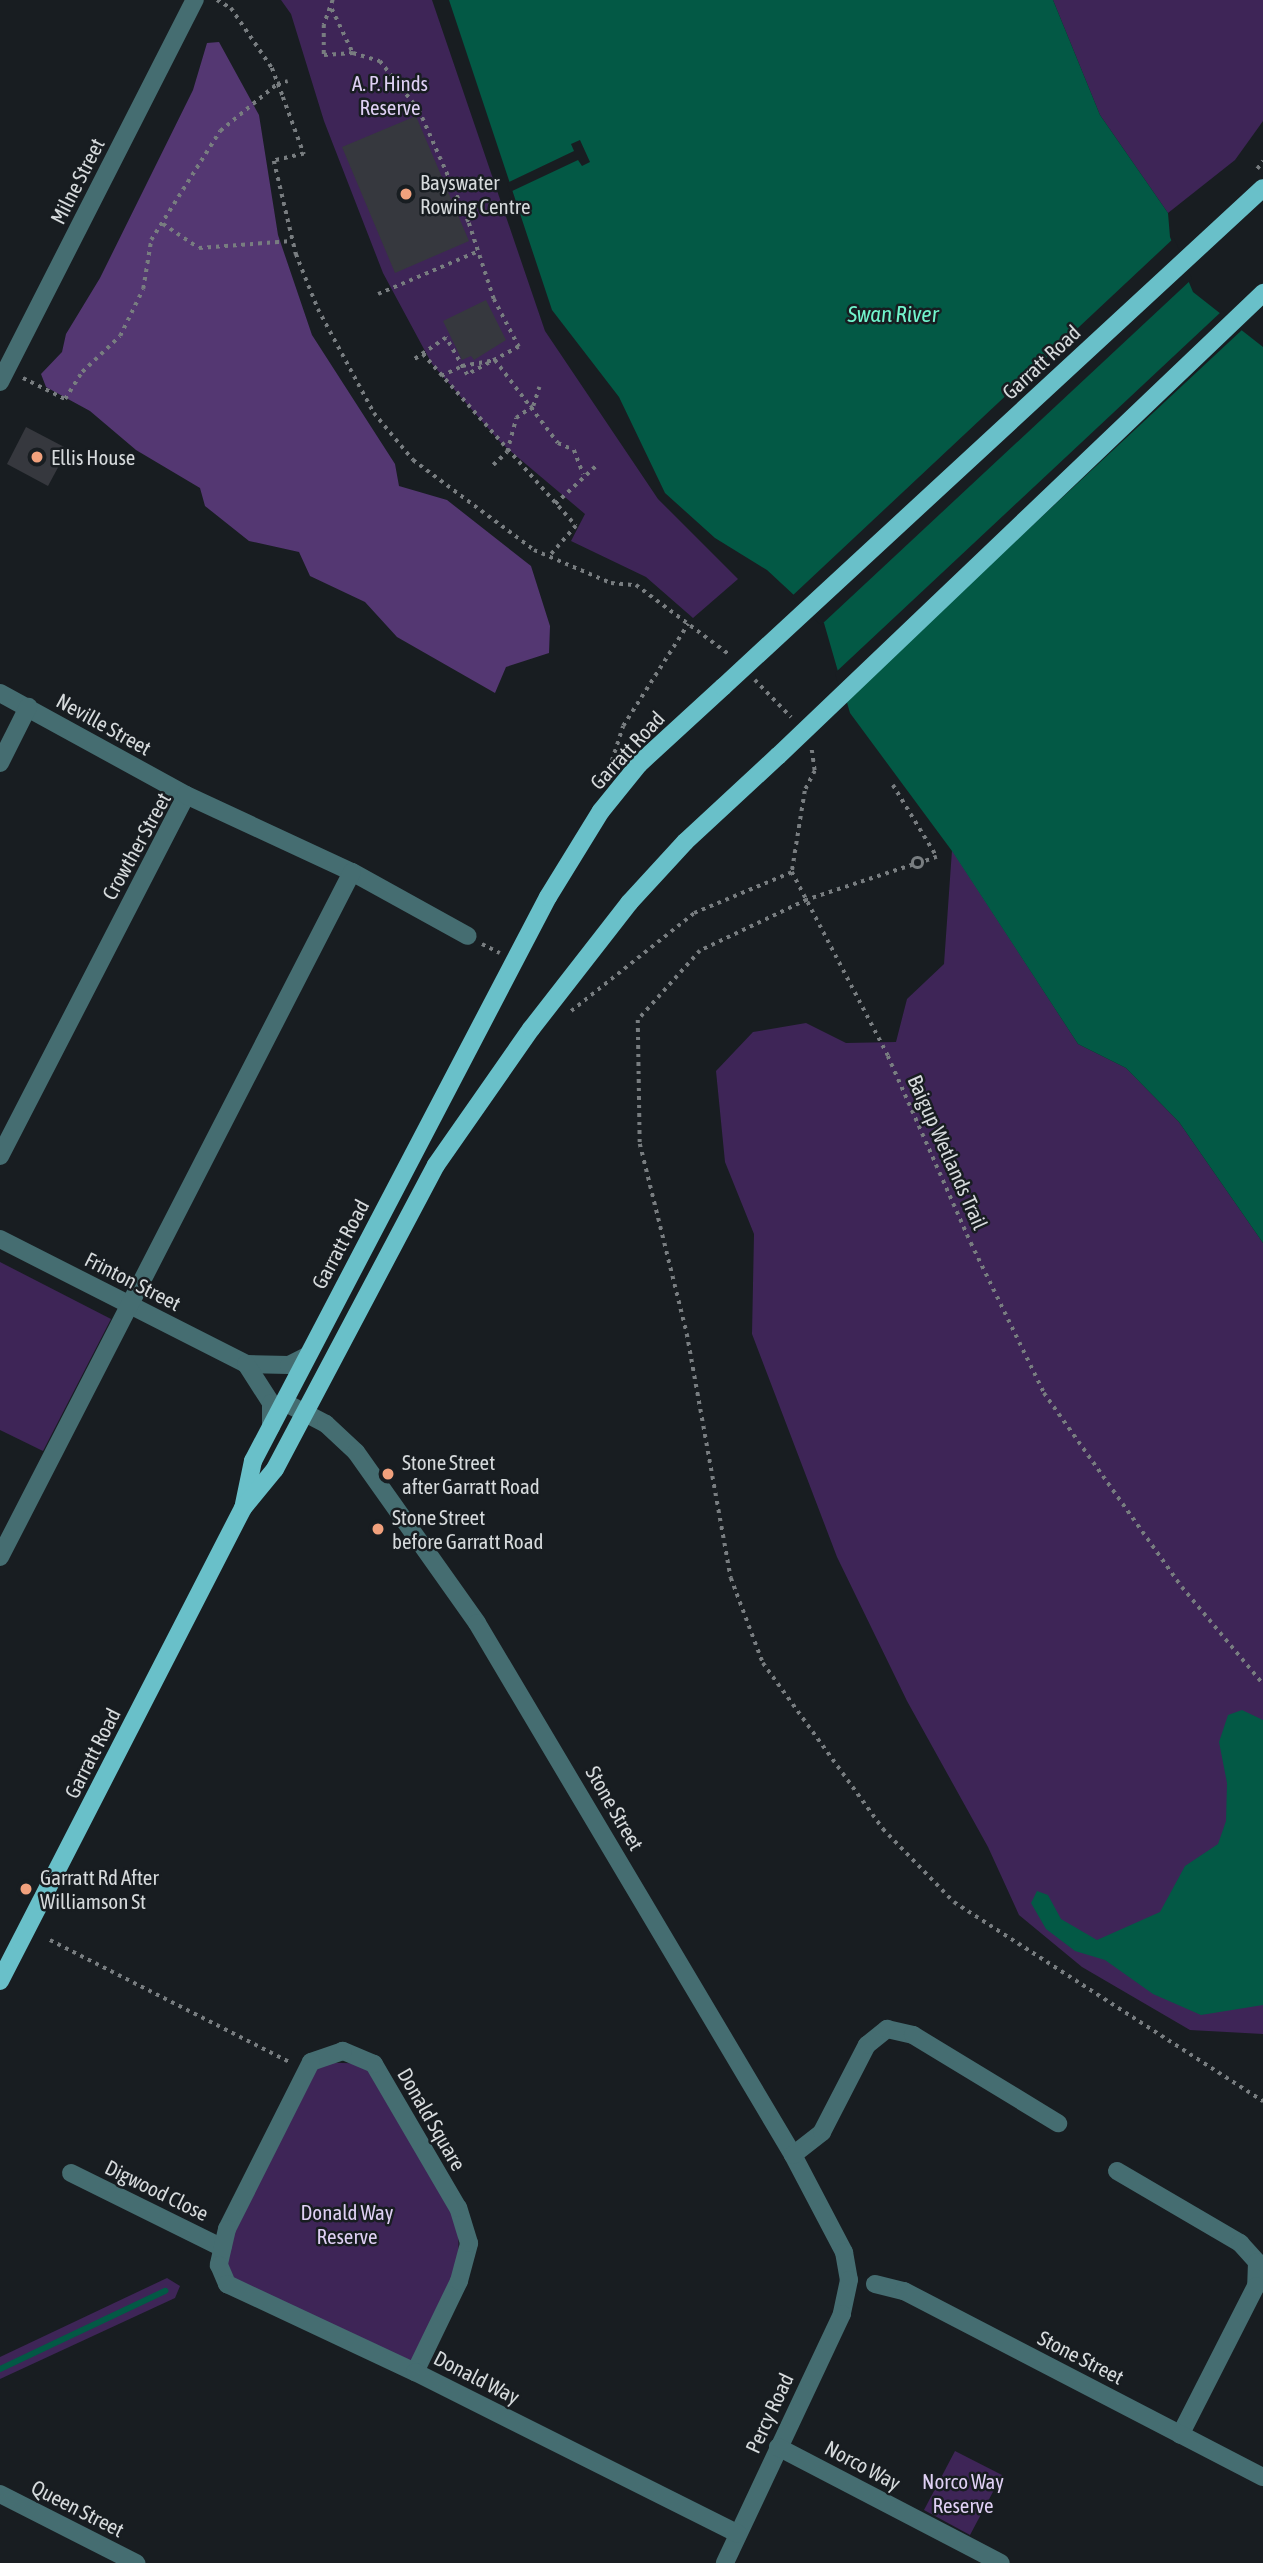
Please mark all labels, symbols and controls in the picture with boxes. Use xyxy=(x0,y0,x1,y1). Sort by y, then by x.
park label: A. P. Hinds Reserve xyxy=(352,70,428,120)
street label: Milne Street xyxy=(45,134,109,228)
place label: Bayswater Rowing Centre xyxy=(420,169,531,219)
marker: Bayswater Rowing Centre xyxy=(398,186,414,202)
water label: Swan River xyxy=(847,300,939,328)
street label: Garratt Road xyxy=(997,319,1085,405)
place label: Ellis House xyxy=(51,444,135,470)
marker: Ellis House xyxy=(29,449,45,465)
street label: Neville Street xyxy=(52,688,156,760)
street label: Garratt Road xyxy=(584,706,670,794)
street label: Crowther Street xyxy=(96,788,176,904)
street label: Baigup Wetlands Trail xyxy=(903,1071,993,1233)
street label: Garratt Road xyxy=(306,1195,374,1293)
street label: Frinton Street xyxy=(81,1246,185,1316)
place label: Stone Street after Garratt Road xyxy=(402,1449,540,1499)
marker: Stone Street after Garratt Road xyxy=(380,1466,396,1482)
place label: Stone Street before Garratt Road xyxy=(392,1504,543,1554)
marker: Stone Street before Garratt Road xyxy=(370,1521,386,1537)
street label: Garratt Road xyxy=(59,1704,125,1802)
street label: Stone Street xyxy=(581,1761,649,1855)
place label: Garratt Rd After Williamson St xyxy=(40,1864,159,1914)
marker: Garratt Rd After Williamson St xyxy=(18,1881,34,1897)
street label: Donald Square xyxy=(393,2063,471,2175)
street label: Digwood Close xyxy=(101,2154,213,2226)
park label: Donald Way Reserve xyxy=(301,2199,393,2249)
street label: Stone Street xyxy=(1034,2325,1128,2389)
street label: Donald Way xyxy=(430,2345,524,2409)
street label: Percy Road xyxy=(740,2369,798,2457)
street label: Norco Way xyxy=(821,2435,905,2495)
park label: Norco Way Reserve xyxy=(922,2468,1004,2518)
street label: Queen Street xyxy=(28,2474,128,2542)

